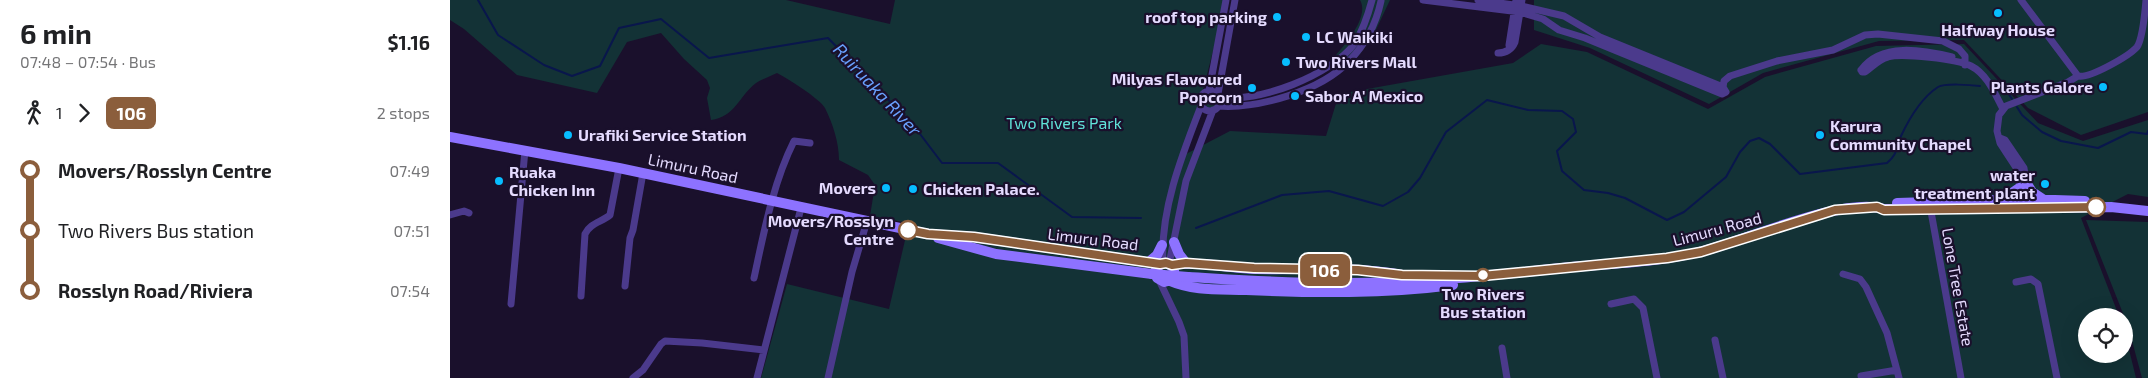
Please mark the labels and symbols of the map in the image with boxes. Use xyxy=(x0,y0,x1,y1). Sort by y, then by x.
place label: roof top parking xyxy=(1145,7,1268,26)
marker: Halfway House xyxy=(1992,7,2004,19)
marker: roof top parking xyxy=(1271,11,1283,23)
place label: Halfway House xyxy=(1941,20,2055,40)
place label: LC Waikiki xyxy=(1316,27,1393,46)
marker: LC Waikiki xyxy=(1300,31,1312,43)
water label: Ruiruaka River xyxy=(829,38,927,141)
place label: Two Rivers Mall xyxy=(1296,52,1418,71)
marker: Two Rivers Mall xyxy=(1280,56,1292,68)
place label: Milyas Flavoured Popcorn xyxy=(1112,69,1242,106)
place label: Plants Galore xyxy=(1991,77,2093,96)
marker: Plants Galore xyxy=(2097,81,2109,93)
marker: Milyas Flavoured Popcorn xyxy=(1246,82,1258,94)
place label: Sabor A' Mexico xyxy=(1305,86,1423,105)
marker: Sabor A' Mexico xyxy=(1289,90,1301,102)
park label: Two Rivers Park xyxy=(1006,113,1122,132)
place label: Karura Community Chapel xyxy=(1830,116,1972,154)
place label: Urafiki Service Station xyxy=(578,125,747,144)
marker: Urafiki Service Station xyxy=(562,129,574,141)
marker: Karura Community Chapel xyxy=(1814,129,1826,141)
street label: Limuru Road xyxy=(646,149,740,186)
place label: Ruaka Chicken Inn xyxy=(509,162,595,199)
place label: water treatment plant xyxy=(1914,165,2035,202)
marker: Ruaka Chicken Inn xyxy=(493,175,505,187)
place label: Movers xyxy=(819,178,876,197)
marker: water treatment plant xyxy=(2039,178,2051,190)
place label: Chicken Palace. xyxy=(923,179,1040,198)
marker: Movers xyxy=(880,182,892,194)
marker: Chicken Palace. xyxy=(907,183,919,195)
unlabelled marker xyxy=(2086,197,2106,217)
street label: Limuru Road xyxy=(1670,208,1763,250)
place label: Movers/Rosslyn Centre xyxy=(768,211,894,248)
marker: Movers/Rosslyn Centre xyxy=(898,220,918,240)
street label: Limuru Road xyxy=(1047,224,1140,253)
street label: Lone Tree Estate xyxy=(1939,226,1978,348)
line badge: 106 xyxy=(1296,254,1354,286)
marker: Two Rivers Bus station xyxy=(1476,268,1490,282)
place label: Two Rivers Bus station xyxy=(1440,284,1526,321)

